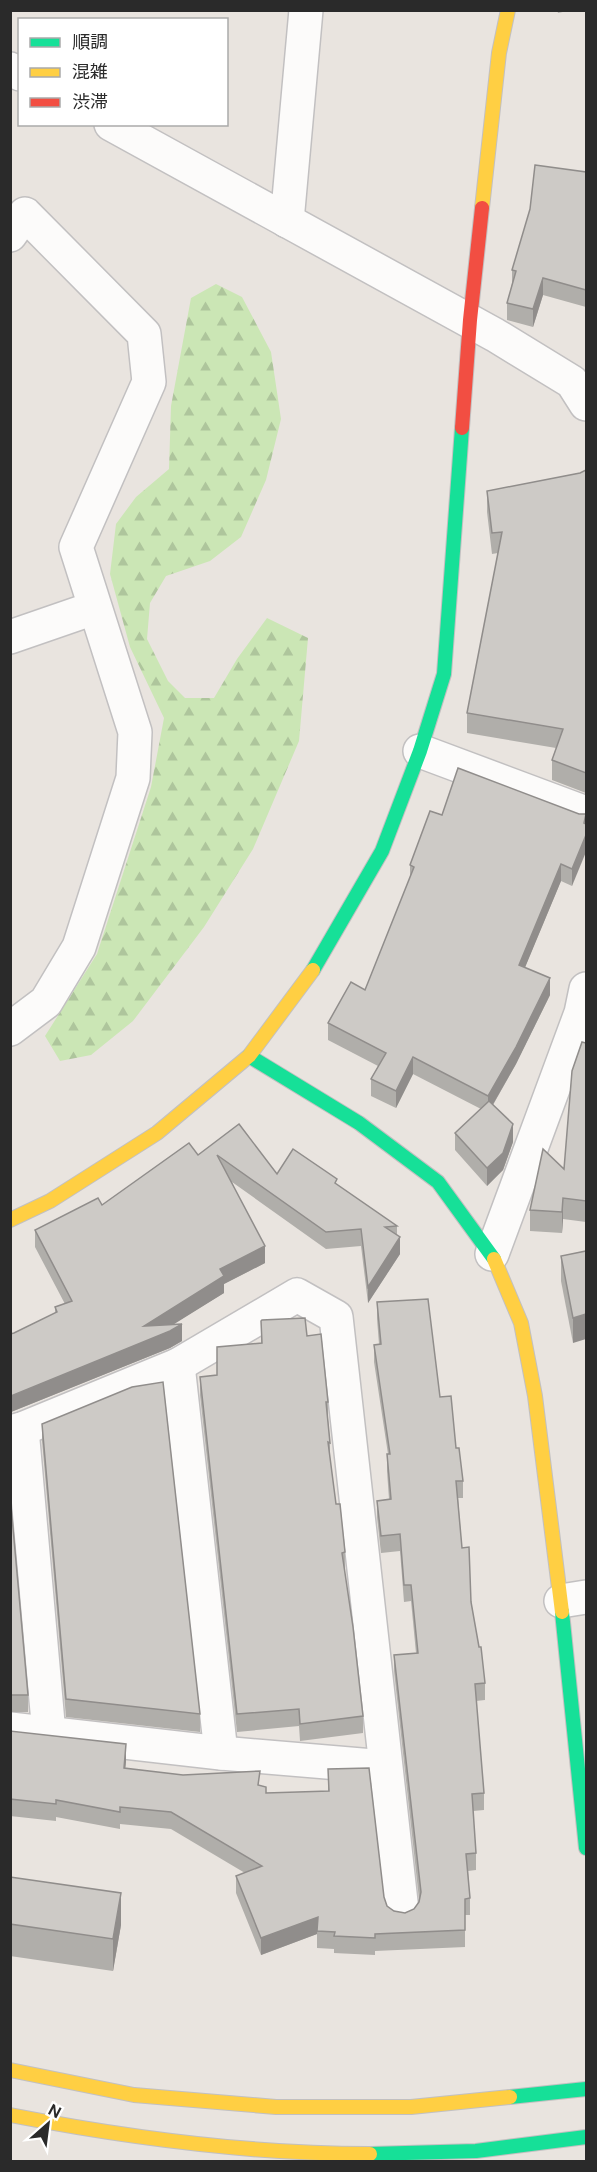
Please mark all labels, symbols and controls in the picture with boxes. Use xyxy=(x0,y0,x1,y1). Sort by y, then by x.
legend xyxy=(18,18,228,126)
text: 順調 xyxy=(72,30,108,54)
text: 混雑 xyxy=(72,60,108,84)
text: 渋滞 xyxy=(72,90,108,114)
north arrow xyxy=(18,2094,78,2154)
text: N xyxy=(45,2099,65,2123)

